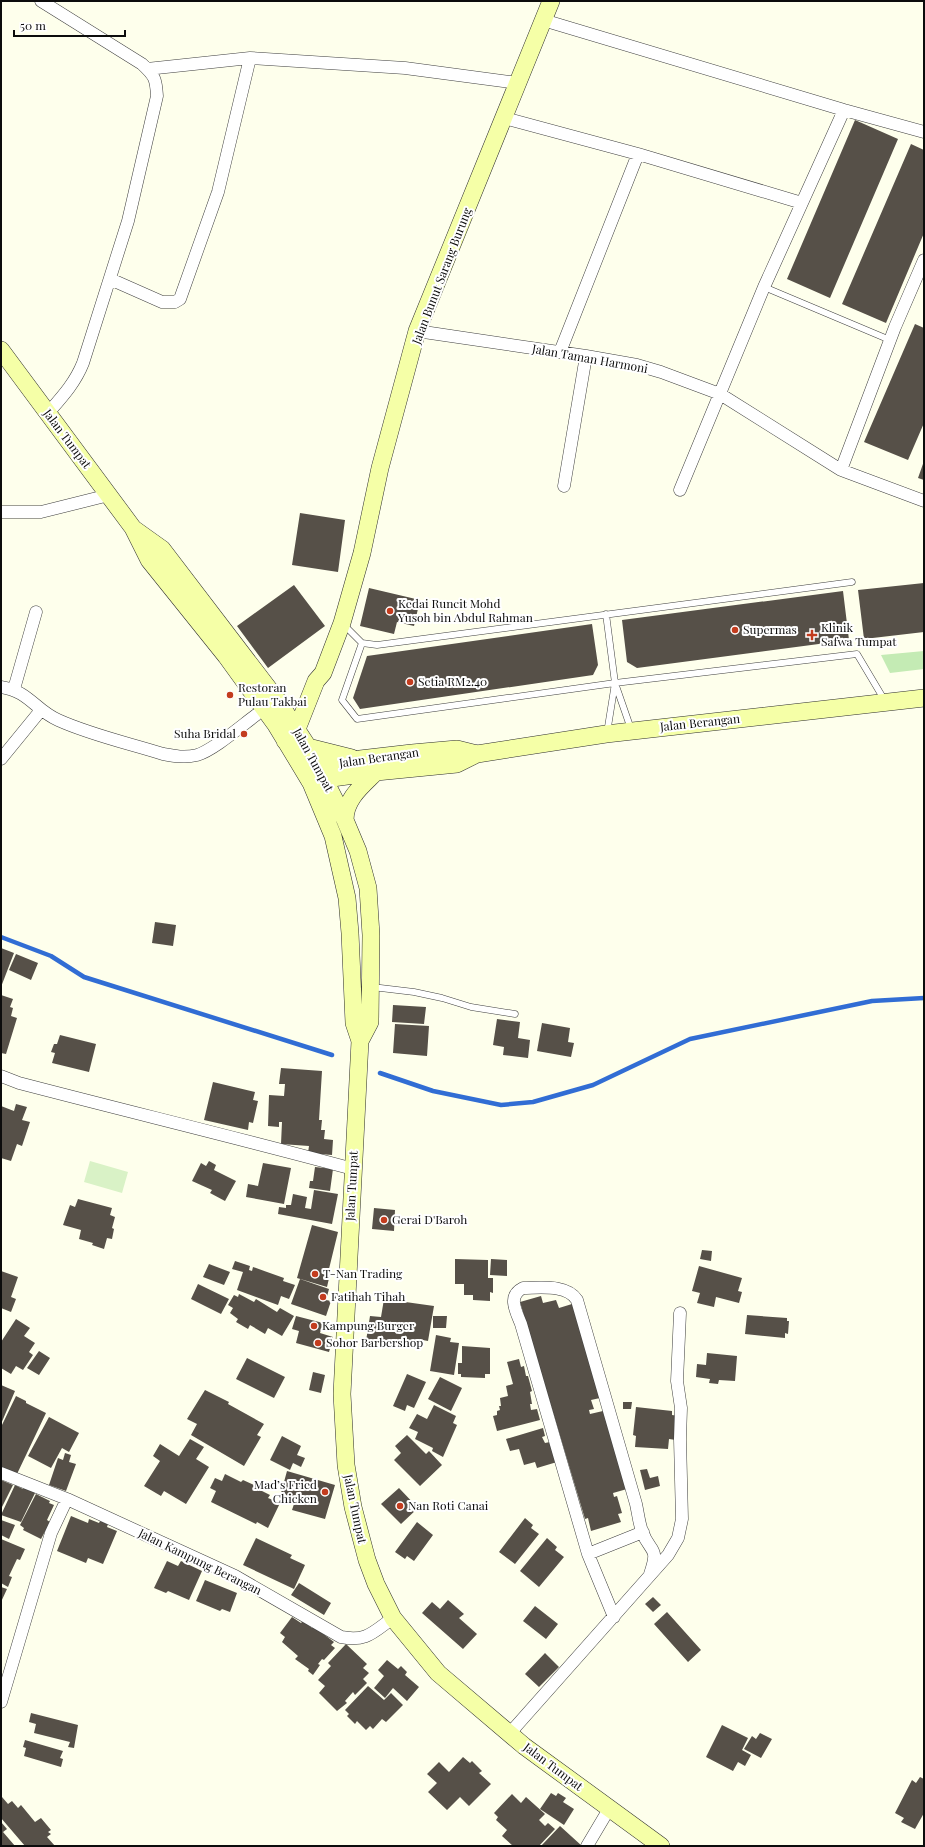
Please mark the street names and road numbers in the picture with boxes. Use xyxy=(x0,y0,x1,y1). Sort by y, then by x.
street label: Jalan Bunut Sarang Burung xyxy=(407,204,475,347)
street label: Jalan Taman Harmoni xyxy=(530,340,650,376)
street label: Jalan Tumpat xyxy=(40,405,96,472)
street label: Jalan Berangan xyxy=(658,710,741,734)
street label: Jalan Tumpat xyxy=(289,724,338,795)
street label: Jalan Berangan xyxy=(337,743,420,771)
street label: Jalan Tumpat xyxy=(341,1150,361,1222)
street label: Jalan Tumpat xyxy=(341,1472,371,1546)
street label: Jalan Kampung Berangan xyxy=(135,1524,265,1598)
street label: Jalan Tumpat xyxy=(520,1738,587,1794)

